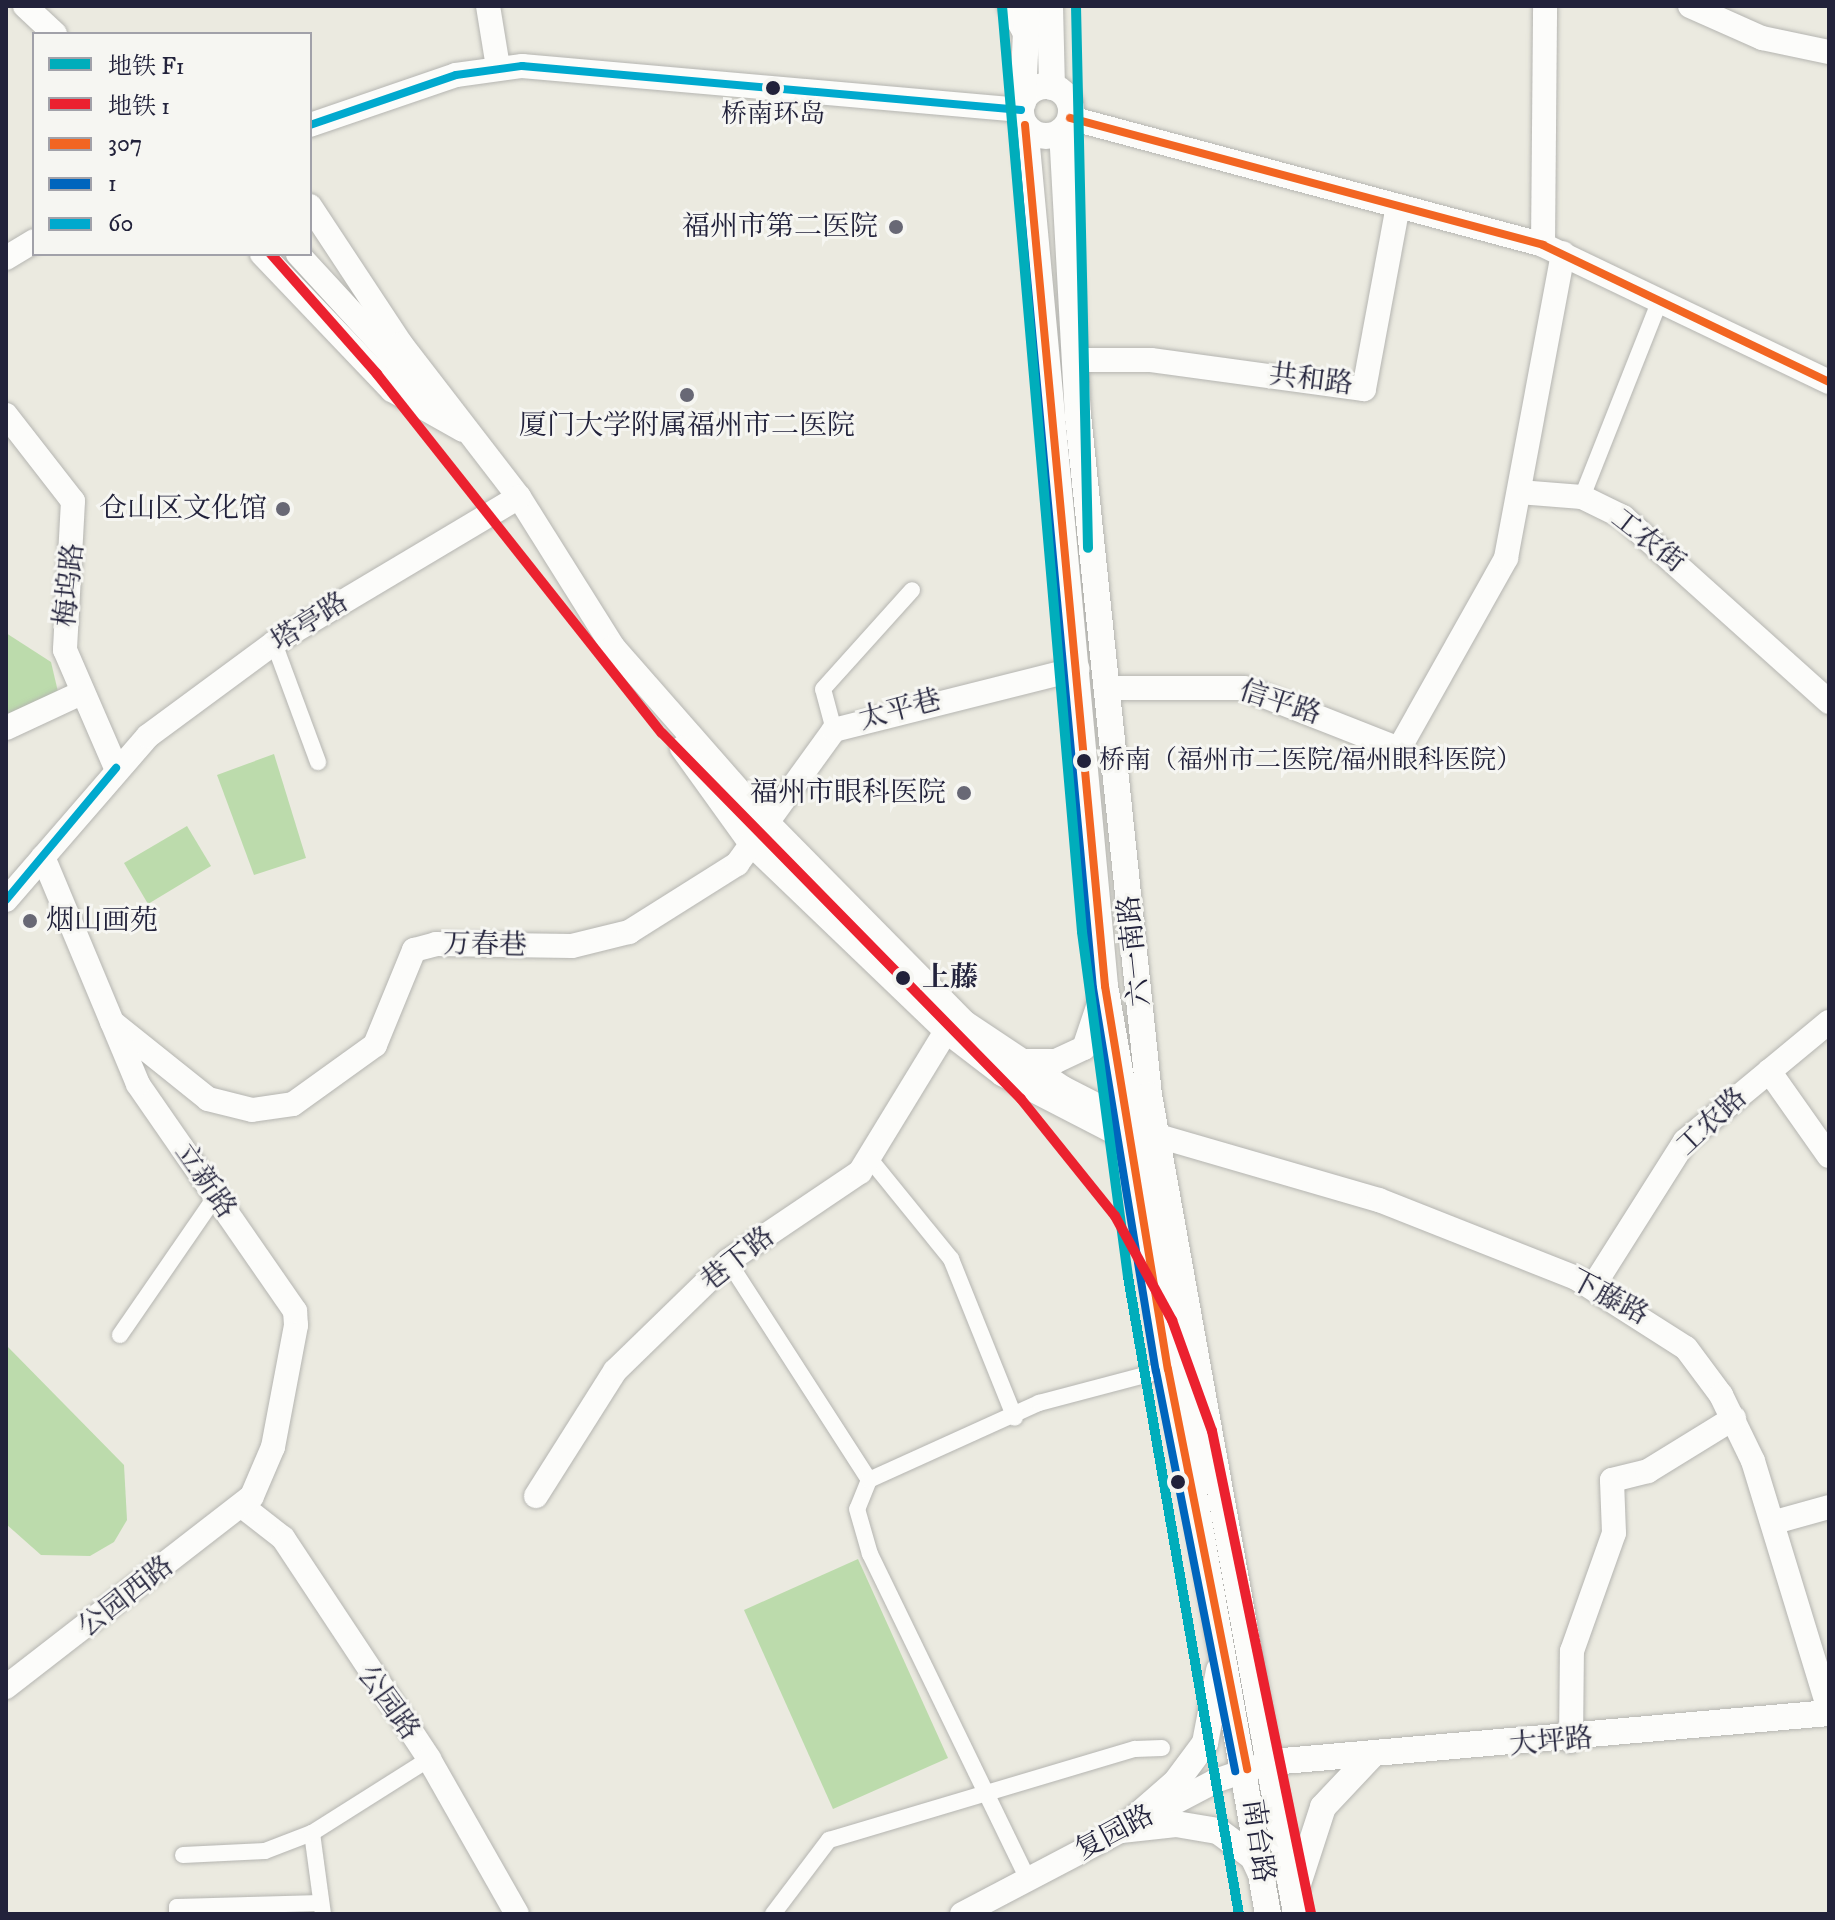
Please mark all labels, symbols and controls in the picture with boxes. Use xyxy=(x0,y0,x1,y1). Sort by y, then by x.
legend xyxy=(32,32,312,256)
text: 地铁 F1 xyxy=(108,52,185,82)
marker: 桥南环岛 xyxy=(765,80,781,96)
text: 地铁 1 xyxy=(108,92,170,122)
place label: 桥南环岛 xyxy=(721,99,825,131)
text: 307 xyxy=(108,129,143,159)
text: 1 xyxy=(108,169,117,199)
text: 60 xyxy=(108,209,133,239)
place label: 福州市第二医院 xyxy=(682,210,878,244)
marker: 福州市第二医院 xyxy=(885,216,907,238)
street label: 共和路 xyxy=(1267,358,1355,402)
marker: 厦门大学附属福州市二医院 xyxy=(676,384,698,406)
place label: 厦门大学附属福州市二医院 xyxy=(519,409,855,443)
place label: 仓山区文化馆 xyxy=(99,492,267,526)
marker: 仓山区文化馆 xyxy=(274,500,292,518)
street label: 工农街 xyxy=(1605,502,1691,580)
street label: 梅坞路 xyxy=(49,541,91,629)
street label: 塔亭路 xyxy=(265,585,355,659)
street label: 信平路 xyxy=(1235,674,1325,732)
street label: 太平巷 xyxy=(855,683,945,737)
place label: 桥南（福州市二医院/福州眼科医院） xyxy=(1099,745,1522,777)
marker: 桥南（福州市二医院/福州眼科医院） xyxy=(1076,753,1092,769)
place label: 福州市眼科医院 xyxy=(750,776,946,810)
marker: 福州市眼科医院 xyxy=(953,782,975,804)
street label: 六一南路 xyxy=(1112,894,1158,1008)
place label: 烟山画苑 xyxy=(46,904,158,938)
marker: 烟山画苑 xyxy=(21,912,39,930)
street label: 万春巷 xyxy=(443,927,527,963)
place label: 上藤 xyxy=(922,961,978,995)
marker: 上藤 xyxy=(891,966,915,990)
street label: 工农路 xyxy=(1670,1081,1754,1163)
street label: 立新路 xyxy=(167,1137,243,1225)
street label: 巷下路 xyxy=(695,1220,781,1298)
street label: 下藤路 xyxy=(1564,1263,1654,1333)
unlabelled marker xyxy=(1170,1474,1186,1490)
street label: 公园西路 xyxy=(72,1549,180,1645)
street label: 公园路 xyxy=(350,1659,426,1747)
street label: 大坪路 xyxy=(1508,1722,1594,1762)
street label: 南台路 xyxy=(1236,1797,1280,1885)
street label: 复园路 xyxy=(1070,1798,1160,1868)

